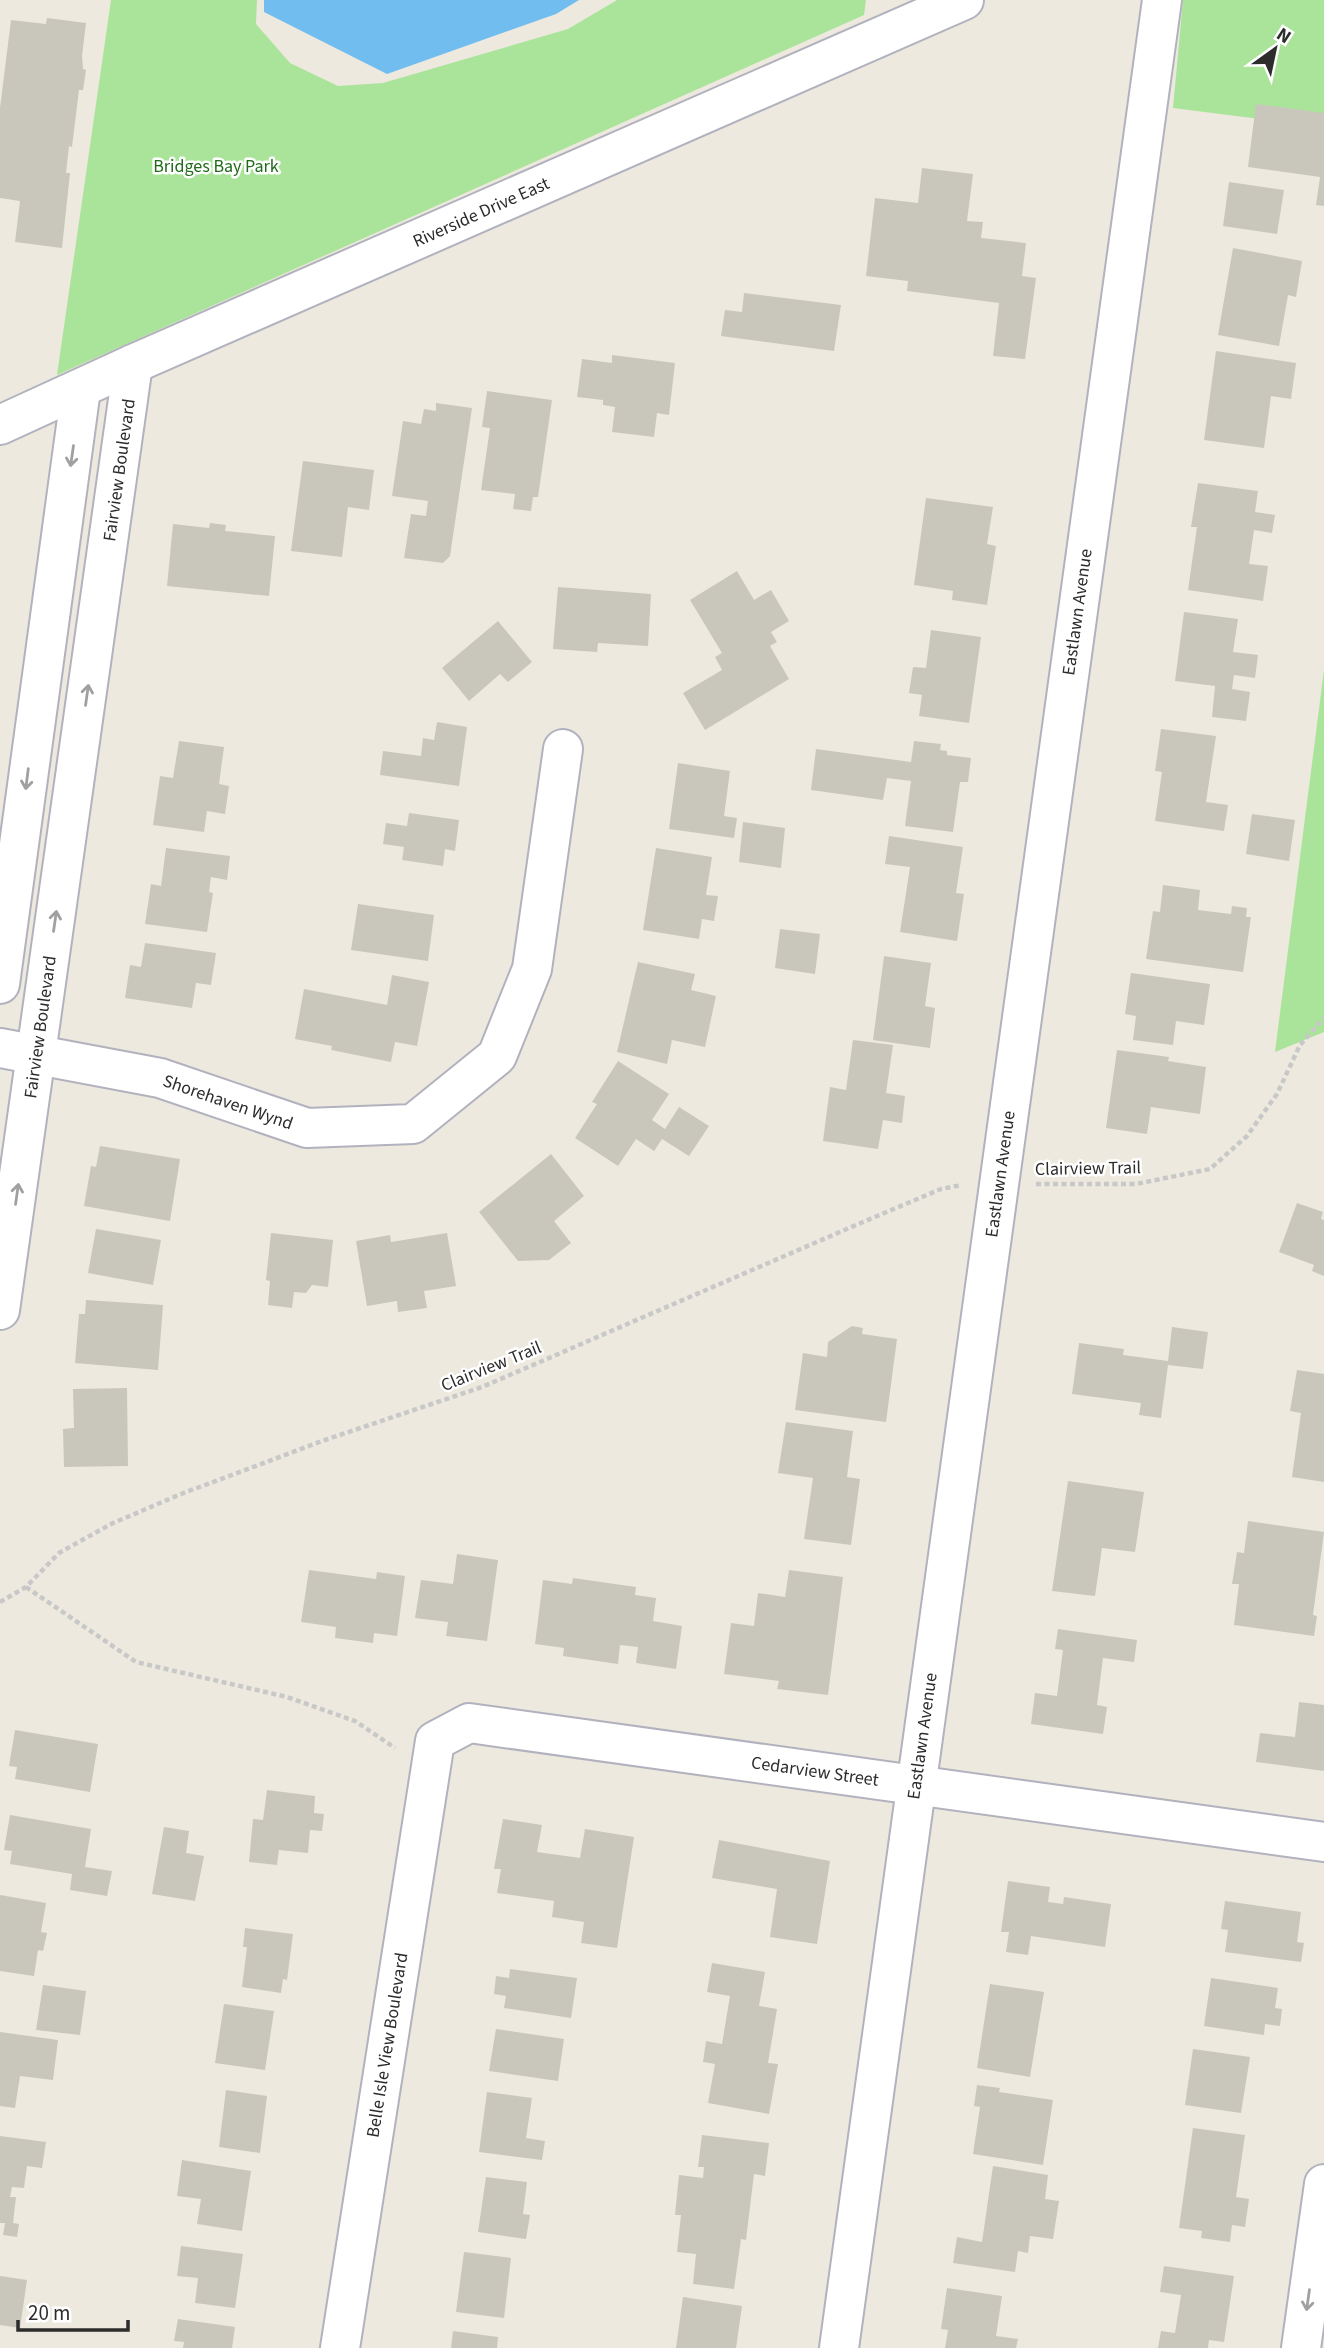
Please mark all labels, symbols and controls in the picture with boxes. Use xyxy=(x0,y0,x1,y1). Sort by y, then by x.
north arrow xyxy=(1240,14,1310,84)
text: N xyxy=(1271,21,1296,51)
park label: Bridges Bay Park xyxy=(153,154,279,179)
street label: Riverside Drive East xyxy=(409,171,553,254)
street label: Fairview Boulevard xyxy=(97,397,142,543)
one-way arrow xyxy=(65,444,78,467)
street label: Eastlawn Avenue xyxy=(1056,547,1099,677)
one-way arrow xyxy=(81,684,94,707)
one-way arrow xyxy=(20,767,33,789)
one-way arrow xyxy=(49,910,62,932)
street label: Fairview Boulevard xyxy=(18,954,63,1100)
street label: Shorehaven Wynd xyxy=(159,1068,296,1136)
street label: Eastlawn Avenue xyxy=(979,1109,1022,1239)
street label: Clairview Trail xyxy=(1035,1155,1141,1182)
one-way arrow xyxy=(10,1183,23,1206)
street label: Clairview Trail xyxy=(437,1335,545,1398)
street label: Eastlawn Avenue xyxy=(901,1671,944,1801)
street label: Cedarview Street xyxy=(750,1750,880,1793)
street label: Belle Isle View Boulevard xyxy=(361,1951,414,2139)
scale bar xyxy=(18,2288,128,2332)
one-way arrow xyxy=(1301,2288,1314,2311)
text: 20 m xyxy=(28,2298,70,2328)

